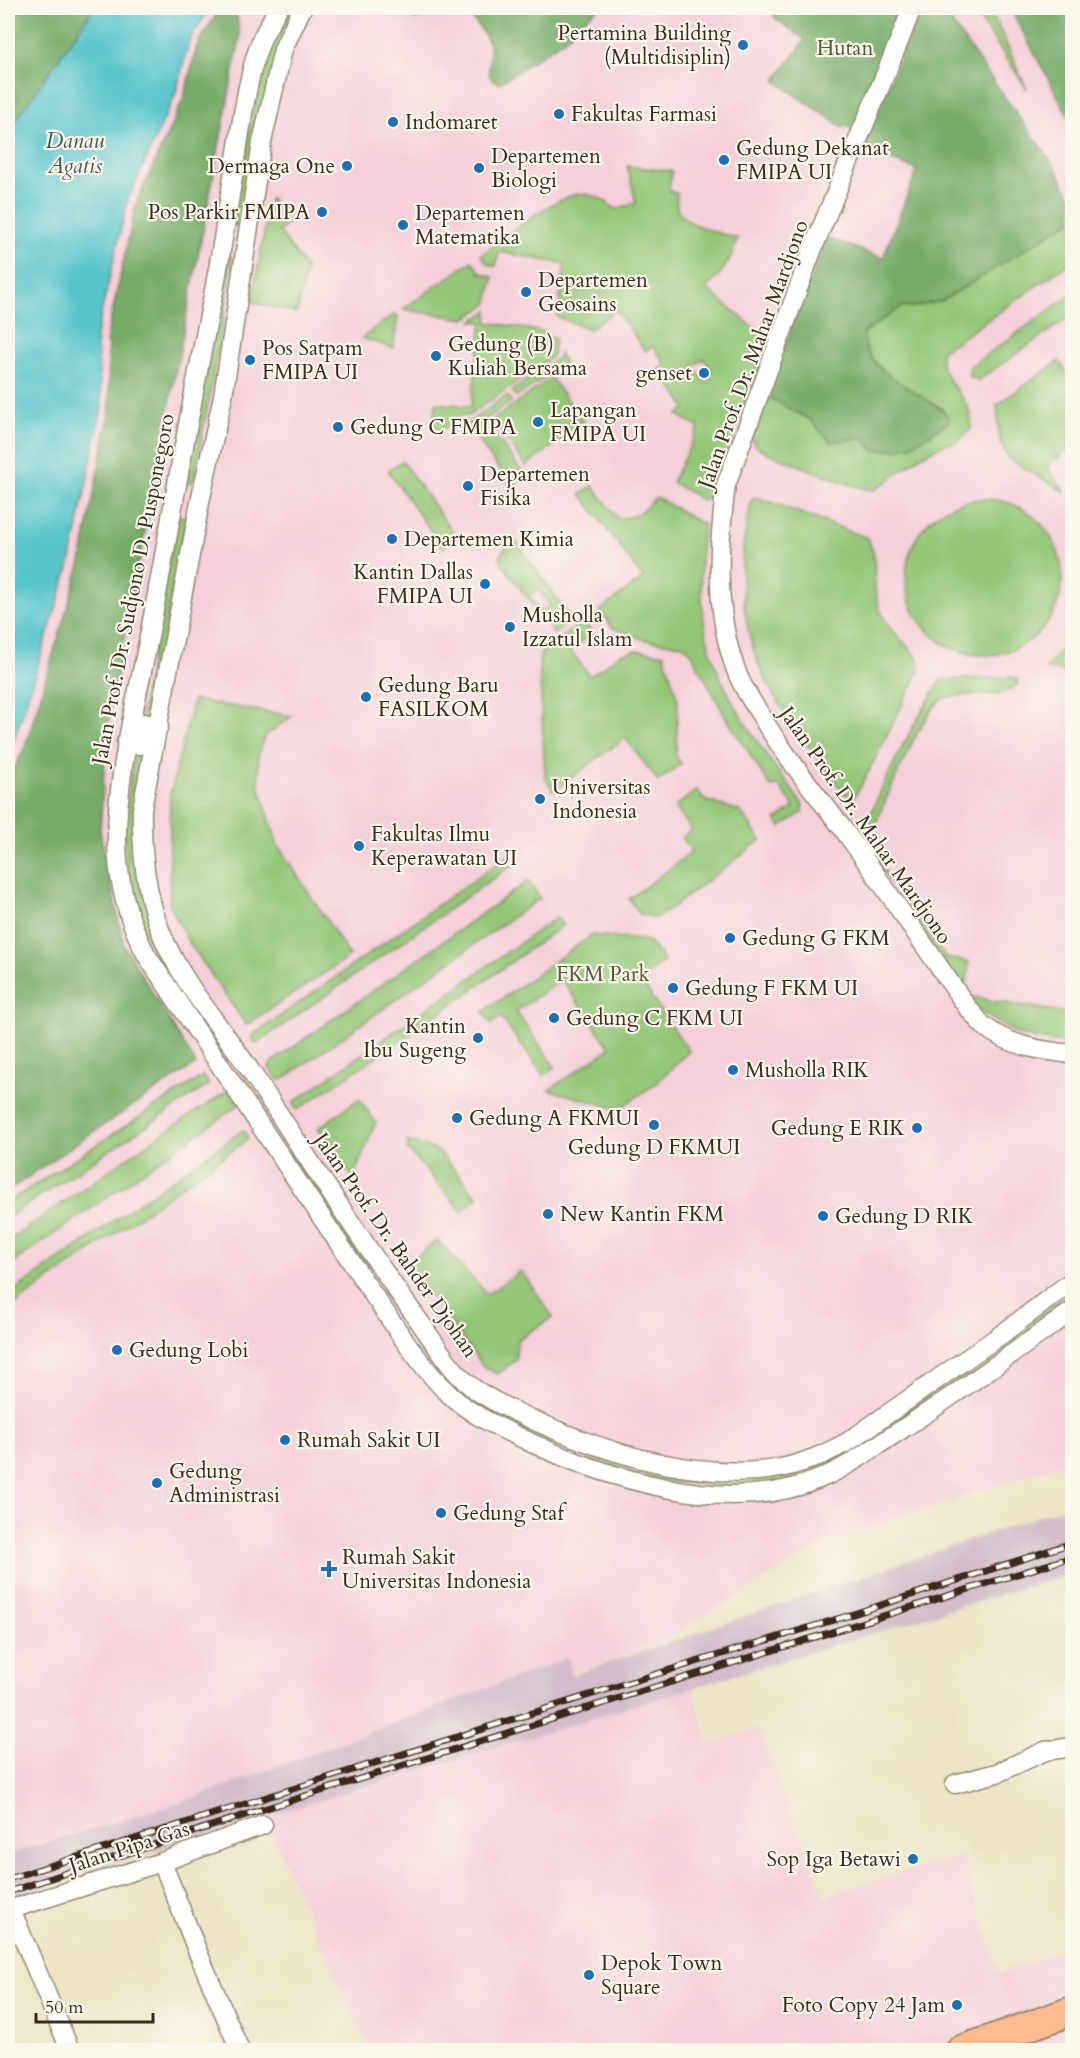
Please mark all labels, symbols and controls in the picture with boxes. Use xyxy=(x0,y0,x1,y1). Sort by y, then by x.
place label: Pertamina Building (Multidisiplin) xyxy=(558,19,731,72)
park label: Hutan xyxy=(817,34,873,63)
marker: Pertamina Building (Multidisiplin) xyxy=(736,38,750,52)
place label: Fakultas Farmasi xyxy=(571,100,717,129)
marker: Fakultas Farmasi xyxy=(552,107,566,121)
place label: Indomaret xyxy=(405,108,498,137)
marker: Indomaret xyxy=(386,115,400,129)
water label: Danau Agatis xyxy=(45,126,105,181)
place label: Gedung Dekanat FMIPA UI xyxy=(736,134,889,187)
place label: Departemen Biologi xyxy=(491,142,601,195)
place label: Dermaga One xyxy=(208,152,335,181)
marker: Gedung Dekanat FMIPA UI xyxy=(717,153,731,167)
marker: Dermaga One xyxy=(340,159,354,173)
marker: Departemen Biologi xyxy=(472,161,486,175)
place label: Pos Parkir FMIPA xyxy=(148,198,310,227)
place label: Departemen Matematika xyxy=(415,199,525,252)
marker: Pos Parkir FMIPA xyxy=(315,205,329,219)
street label: Jalan Prof. Dr. Mahar Mardjono xyxy=(690,216,816,495)
marker: Departemen Matematika xyxy=(396,218,410,232)
place label: Departemen Geosains xyxy=(538,266,648,319)
marker: Departemen Geosains xyxy=(519,285,533,299)
place label: Gedung (B) Kuliah Bersama xyxy=(448,330,587,383)
place label: Pos Satpam FMIPA UI xyxy=(262,334,363,387)
marker: Gedung (B) Kuliah Bersama xyxy=(429,349,443,363)
marker: Pos Satpam FMIPA UI xyxy=(243,353,257,367)
place label: genset xyxy=(636,359,692,388)
marker: genset xyxy=(697,366,711,380)
place label: Lapangan FMIPA UI xyxy=(550,396,646,449)
street label: Jalan Prof. Dr. Sudjono D. Pusponegoro xyxy=(85,411,182,770)
place label: Gedung C FMIPA xyxy=(350,413,516,442)
marker: Lapangan FMIPA UI xyxy=(531,415,545,429)
marker: Gedung C FMIPA xyxy=(331,420,345,434)
place label: Departemen Fisika xyxy=(480,460,590,513)
marker: Departemen Fisika xyxy=(461,479,475,493)
place label: Departemen Kimia xyxy=(404,525,574,554)
marker: Departemen Kimia xyxy=(385,532,399,546)
place label: Kantin Dallas FMIPA UI xyxy=(353,558,473,611)
marker: Kantin Dallas FMIPA UI xyxy=(478,577,492,591)
place label: Musholla Izzatul Islam xyxy=(522,601,633,654)
marker: Musholla Izzatul Islam xyxy=(503,620,517,634)
place label: Gedung Baru FASILKOM xyxy=(378,671,499,724)
marker: Gedung Baru FASILKOM xyxy=(359,690,373,704)
street label: Jalan Prof. Dr. Mahar Mardjono xyxy=(771,698,959,950)
place label: Universitas Indonesia xyxy=(552,773,650,826)
marker: Universitas Indonesia xyxy=(533,792,547,806)
place label: Fakultas Ilmu Keperawatan UI xyxy=(371,820,517,873)
marker: Fakultas Ilmu Keperawatan UI xyxy=(352,839,366,853)
place label: Gedung G FKM xyxy=(742,924,890,953)
marker: Gedung G FKM xyxy=(723,931,737,945)
park label: FKM Park xyxy=(556,960,650,989)
place label: Gedung F FKM UI xyxy=(685,974,858,1003)
marker: Gedung F FKM UI xyxy=(666,981,680,995)
place label: Gedung C FKM UI xyxy=(566,1004,743,1033)
marker: Gedung C FKM UI xyxy=(547,1011,561,1025)
place label: Kantin Ibu Sugeng xyxy=(363,1012,466,1065)
marker: Kantin Ibu Sugeng xyxy=(471,1031,485,1045)
place label: Musholla RIK xyxy=(745,1056,869,1085)
marker: Musholla RIK xyxy=(726,1063,740,1077)
place label: Gedung A FKMUI xyxy=(469,1104,639,1133)
marker: Gedung A FKMUI xyxy=(450,1111,464,1125)
place label: Gedung E RIK xyxy=(771,1114,905,1143)
marker: Gedung D FKMUI xyxy=(647,1118,661,1132)
marker: Gedung E RIK xyxy=(910,1121,924,1135)
street label: Jalan Prof. Dr. Bahder Djohan xyxy=(305,1125,484,1364)
place label: Gedung D FKMUI xyxy=(568,1133,740,1162)
place label: New Kantin FKM xyxy=(560,1200,724,1229)
place label: Gedung D RIK xyxy=(835,1202,974,1231)
marker: New Kantin FKM xyxy=(541,1207,555,1221)
marker: Gedung D RIK xyxy=(816,1209,830,1223)
place label: Gedung Lobi xyxy=(129,1336,249,1365)
marker: Gedung Lobi xyxy=(110,1343,124,1357)
place label: Rumah Sakit UI xyxy=(297,1426,440,1455)
marker: Rumah Sakit UI xyxy=(278,1433,292,1447)
place label: Gedung Administrasi xyxy=(169,1457,280,1510)
marker: Gedung Administrasi xyxy=(150,1476,164,1490)
place label: Gedung Staf xyxy=(453,1499,567,1528)
marker: Gedung Staf xyxy=(434,1506,448,1520)
place label: Rumah Sakit Universitas Indonesia xyxy=(342,1543,531,1596)
marker: Rumah Sakit Universitas Indonesia xyxy=(320,1560,338,1578)
street label: Jalan Pipa Gas xyxy=(62,1814,193,1882)
place label: Sop Iga Betawi xyxy=(766,1845,901,1874)
marker: Sop Iga Betawi xyxy=(906,1852,920,1866)
place label: Depok Town Square xyxy=(601,1949,723,2002)
marker: Depok Town Square xyxy=(582,1968,596,1982)
scale bar xyxy=(36,1986,153,2024)
place label: Foto Copy 24 Jam xyxy=(782,1991,945,2020)
text: 50 m xyxy=(45,1995,84,2020)
marker: Foto Copy 24 Jam xyxy=(950,1998,964,2012)

